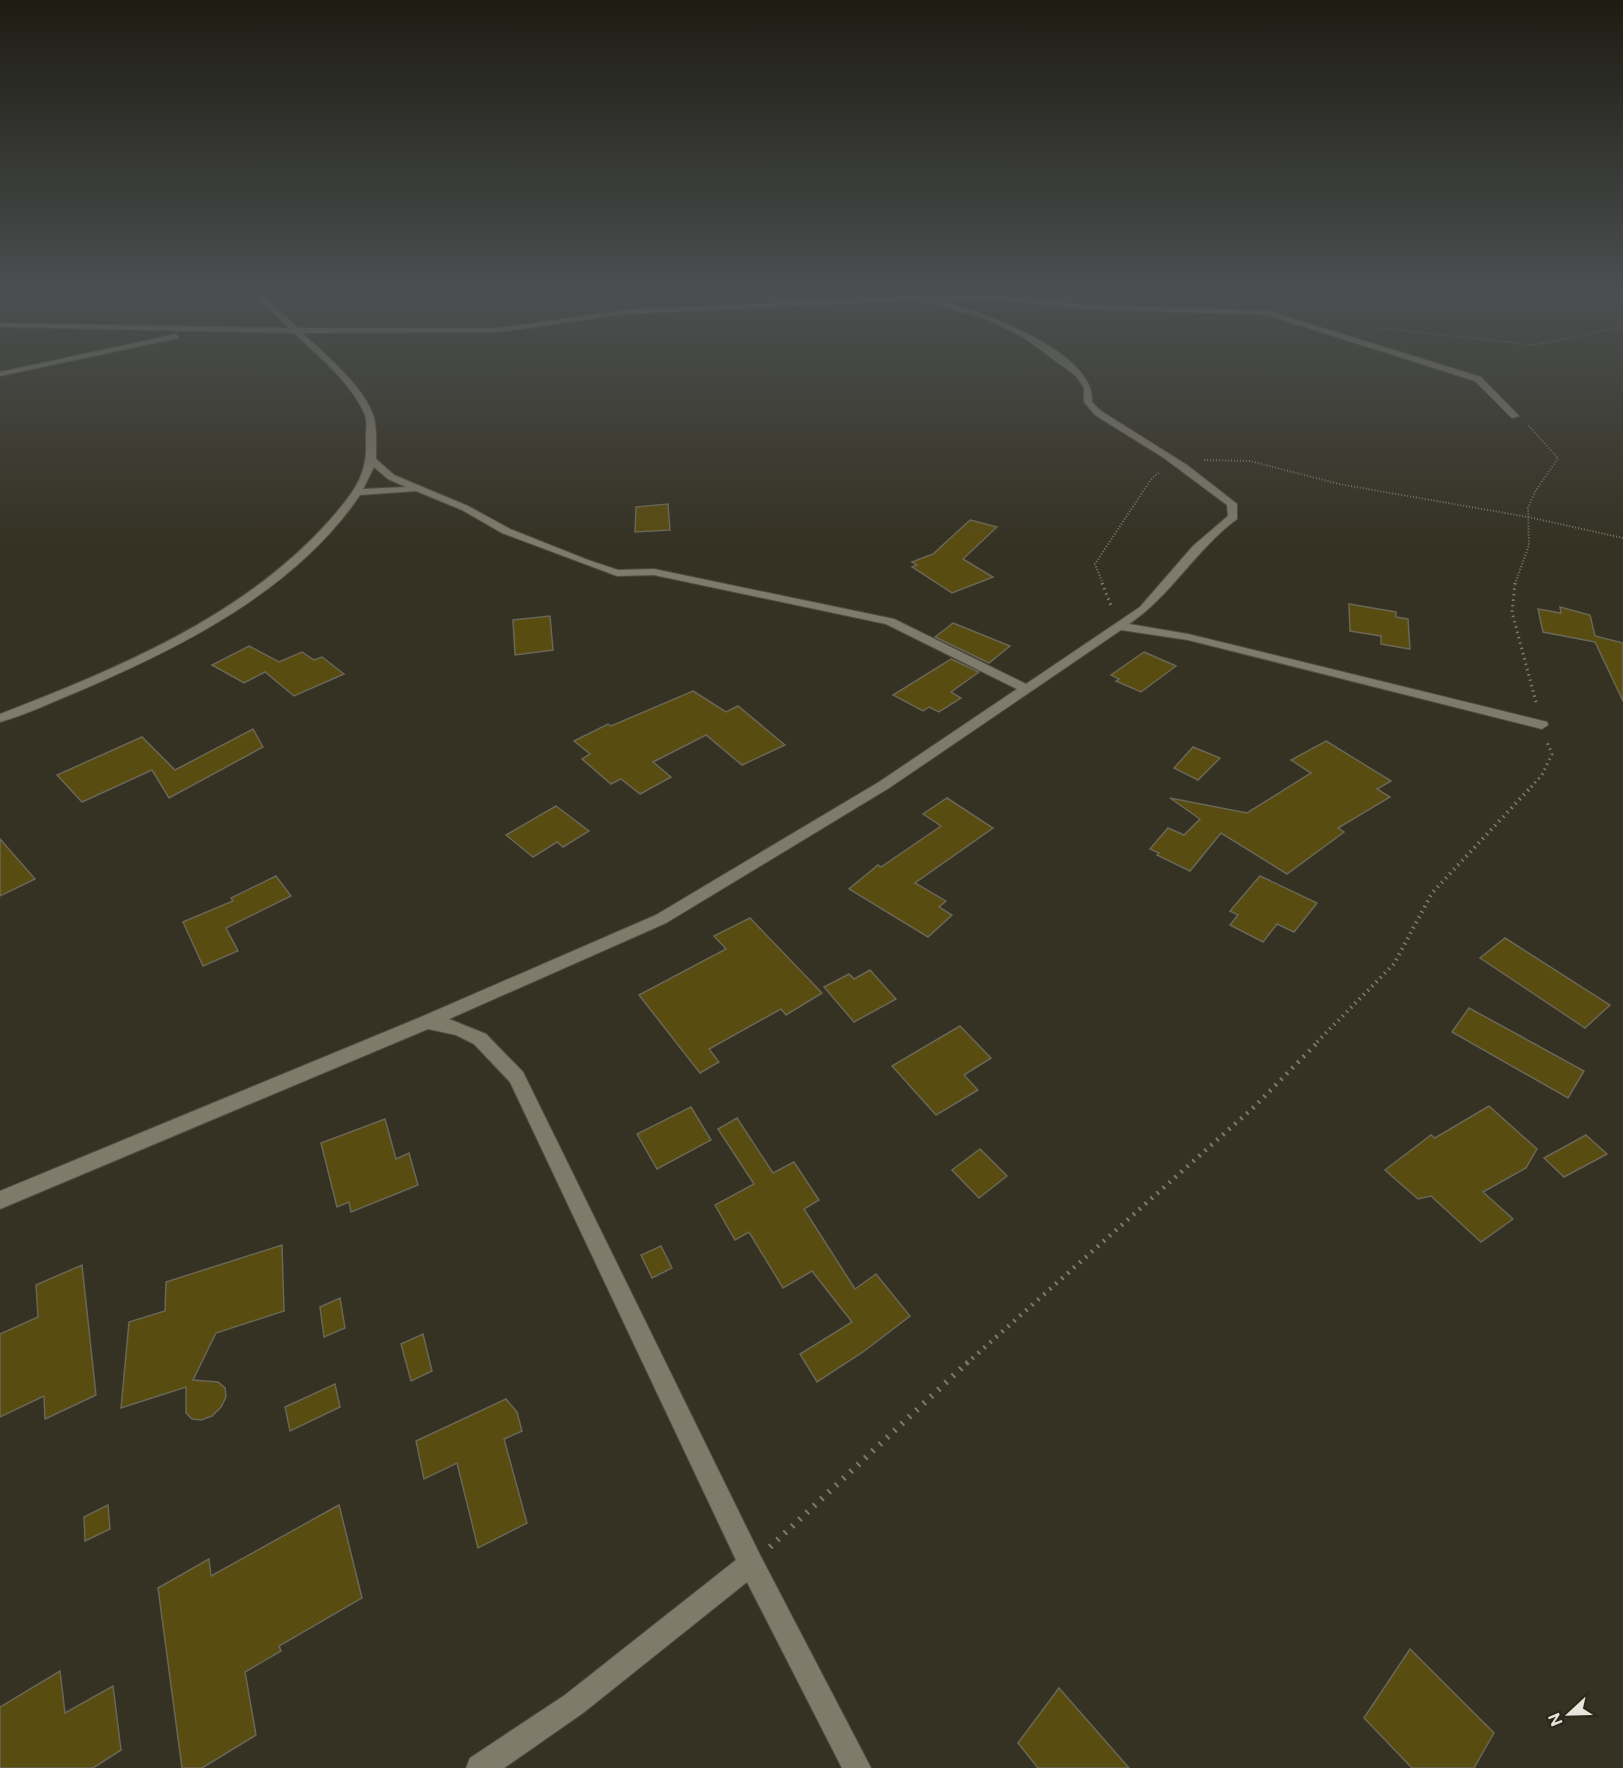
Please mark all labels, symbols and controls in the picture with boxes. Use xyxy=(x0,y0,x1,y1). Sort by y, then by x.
north arrow xyxy=(1539,1684,1599,1744)
text: N xyxy=(1544,1710,1567,1729)

